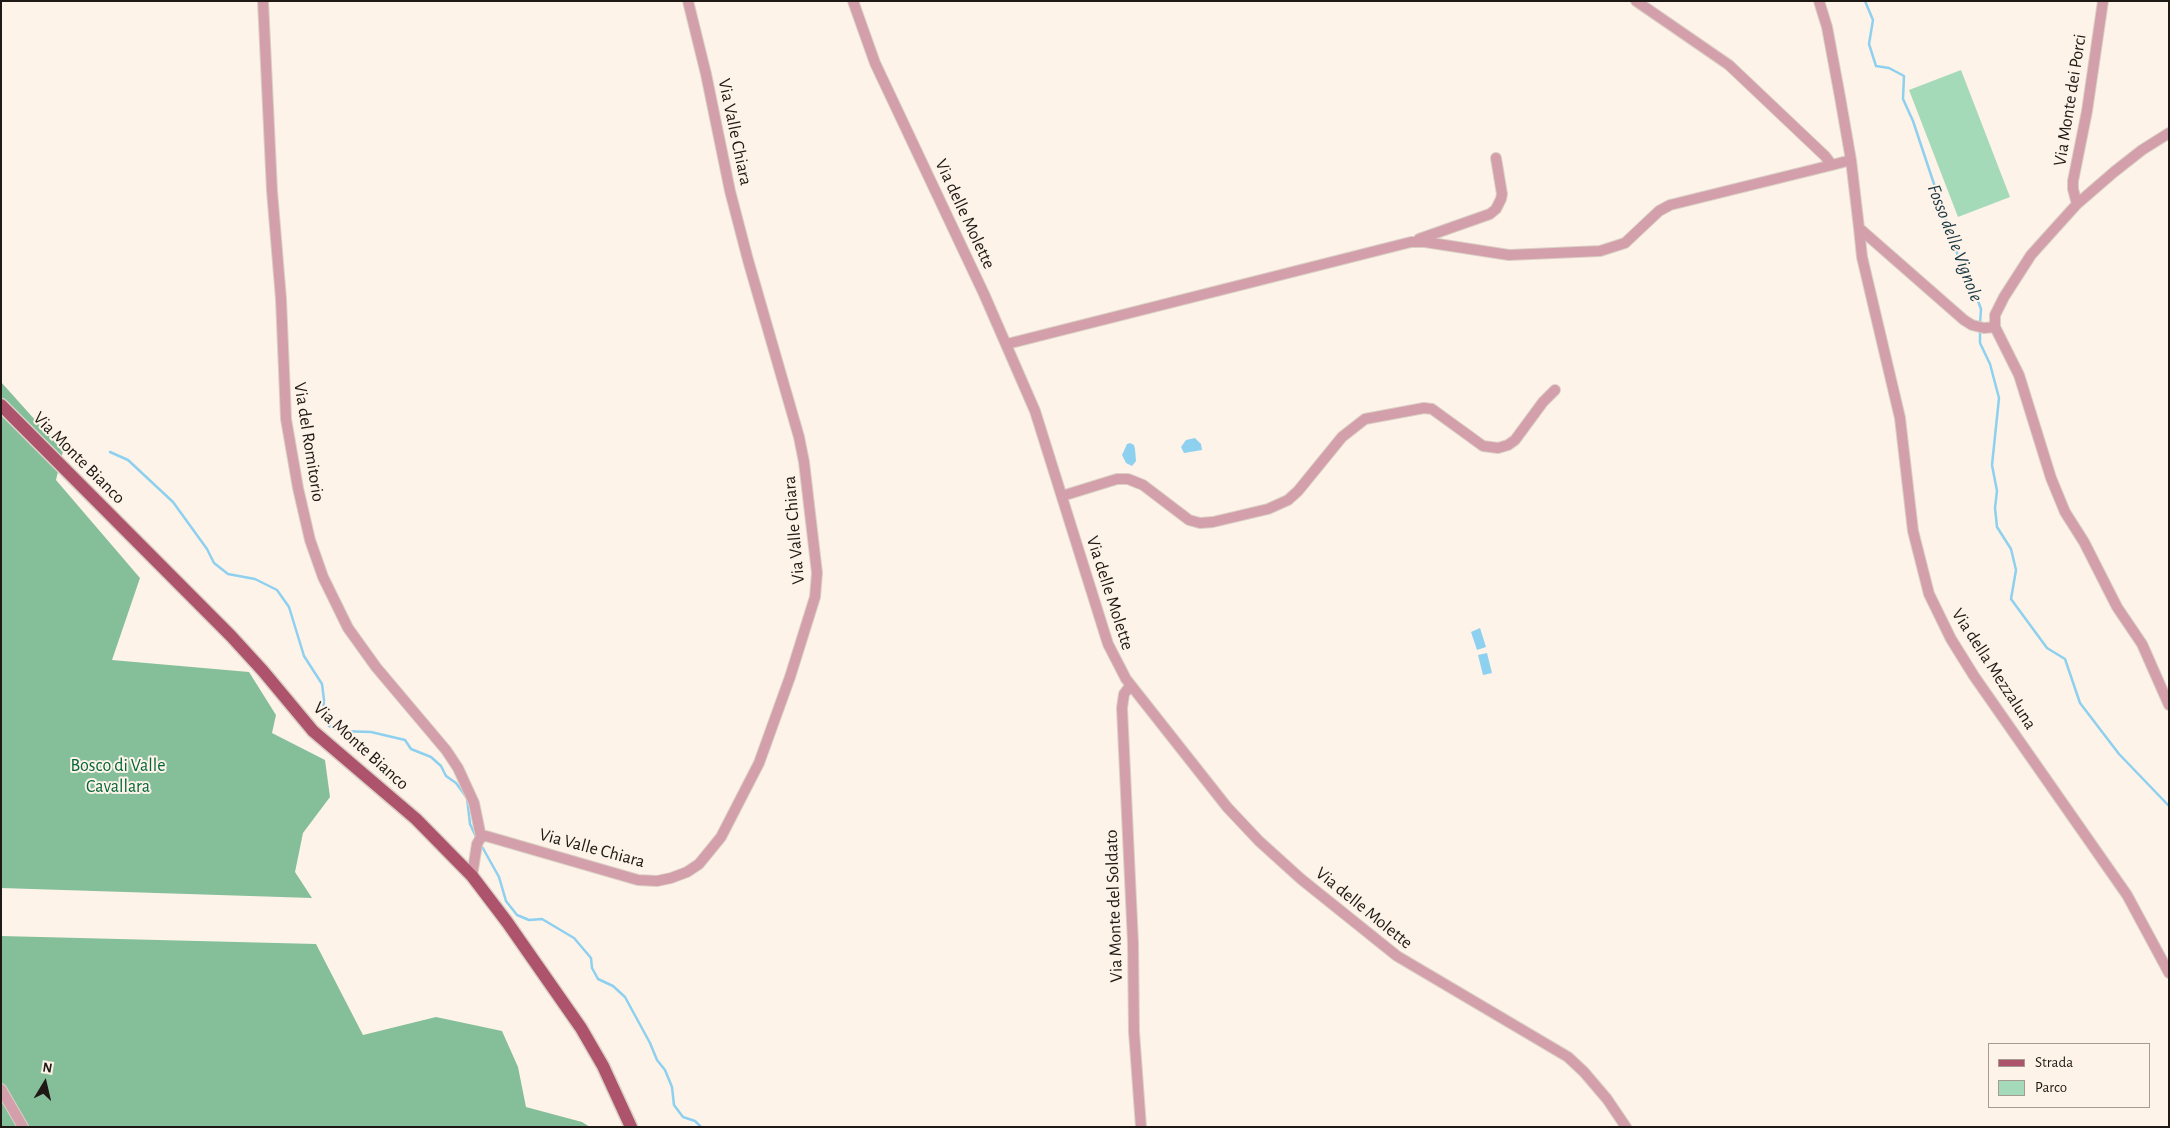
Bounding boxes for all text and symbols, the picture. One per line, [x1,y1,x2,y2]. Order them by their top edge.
street label: Via Monte dei Porci [2049,32,2091,168]
street label: Via Valle Chiara [713,77,757,187]
street label: Via delle Molette [930,156,1000,272]
water label: Fosso delle Vignole [1922,181,1988,305]
street label: Via del Romitorio [289,381,329,503]
street label: Via Monte Bianco [28,407,130,509]
street label: Via Valle Chiara [779,475,809,585]
street label: Via delle Molette [1081,533,1139,653]
street label: Via della Mezzaluna [1947,604,2041,734]
street label: Via Monte Bianco [309,697,413,795]
park label: Bosco di Valle Cavallara [70,755,166,798]
street label: Via Valle Chiara [537,824,647,872]
street label: Via Monte del Soldato [1101,829,1127,983]
street label: Via delle Molette [1311,862,1417,954]
legend [1988,1043,2150,1108]
text: Strada [2035,1055,2073,1070]
north arrow [20,1058,70,1108]
text: N [41,1061,53,1076]
text: Parco [2035,1080,2067,1095]

